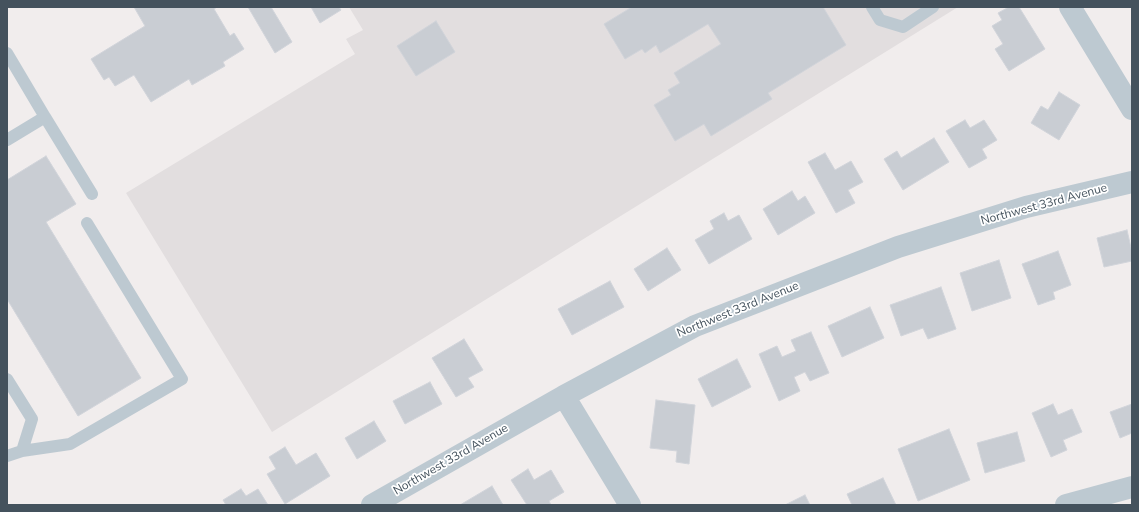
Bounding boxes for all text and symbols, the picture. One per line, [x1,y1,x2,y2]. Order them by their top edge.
street label: Northwest 33rd Avenue [979,181,1109,229]
street label: Northwest 33rd Avenue [675,279,801,341]
street label: Northwest 33rd Avenue [391,421,511,499]

